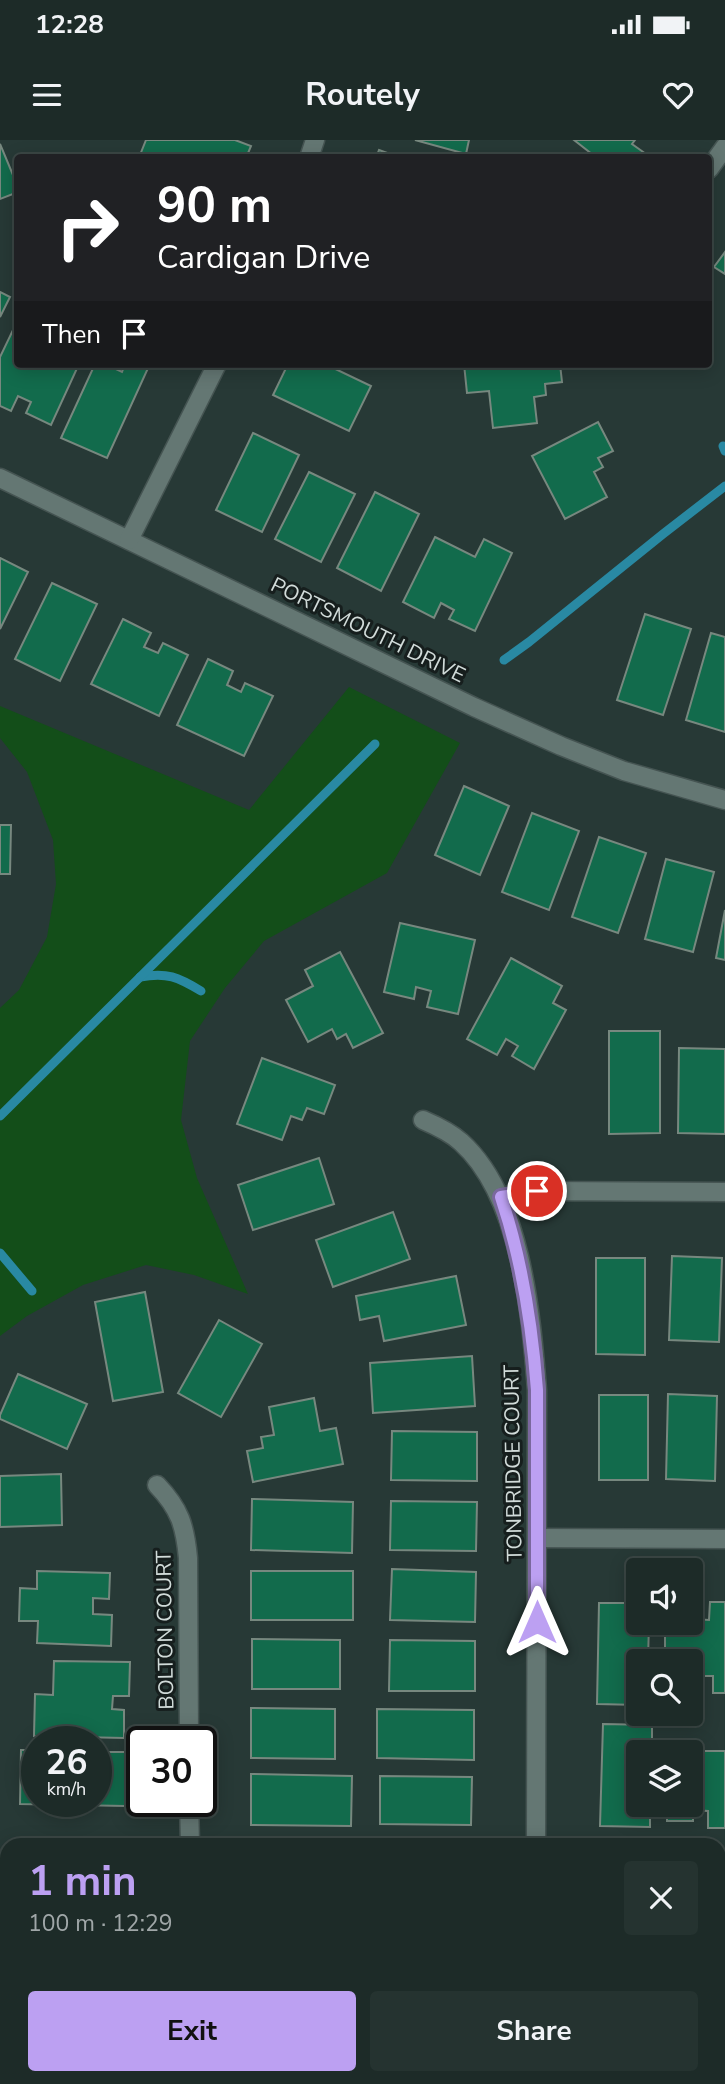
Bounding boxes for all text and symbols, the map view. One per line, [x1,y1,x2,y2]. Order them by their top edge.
text: 12:28 [35,7,104,42]
text: Routely [305,73,420,116]
icon: menu [28,76,66,114]
icon: heart [659,76,697,114]
text: 90 m [157,172,272,239]
icon: right [42,182,133,273]
text: Cardigan Drive [157,236,370,279]
icon: arrive [115,315,153,353]
text: Then [42,317,101,352]
street label: PORTSMOUTH DRIVE [266,571,470,689]
pin [507,1161,567,1221]
icon: arrive [518,1172,556,1210]
street label: TONBRIDGE COURT [497,1364,529,1562]
street label: BOLTON COURT [150,1550,180,1710]
map controls [626,1558,703,1817]
button: sound [626,1558,703,1635]
position arrow [500,1585,574,1659]
button: search [626,1649,703,1726]
speed limit sign: 30 [126,1726,217,1817]
text: 26 [45,1739,88,1786]
button: layers [626,1740,703,1817]
text: km/h [47,1777,86,1801]
text: 1 min [28,1853,137,1910]
button: close [624,1861,698,1935]
text: 100 m · 12:29 [28,1908,173,1939]
button: Exit [28,1991,356,2071]
button: Share [370,1991,698,2071]

